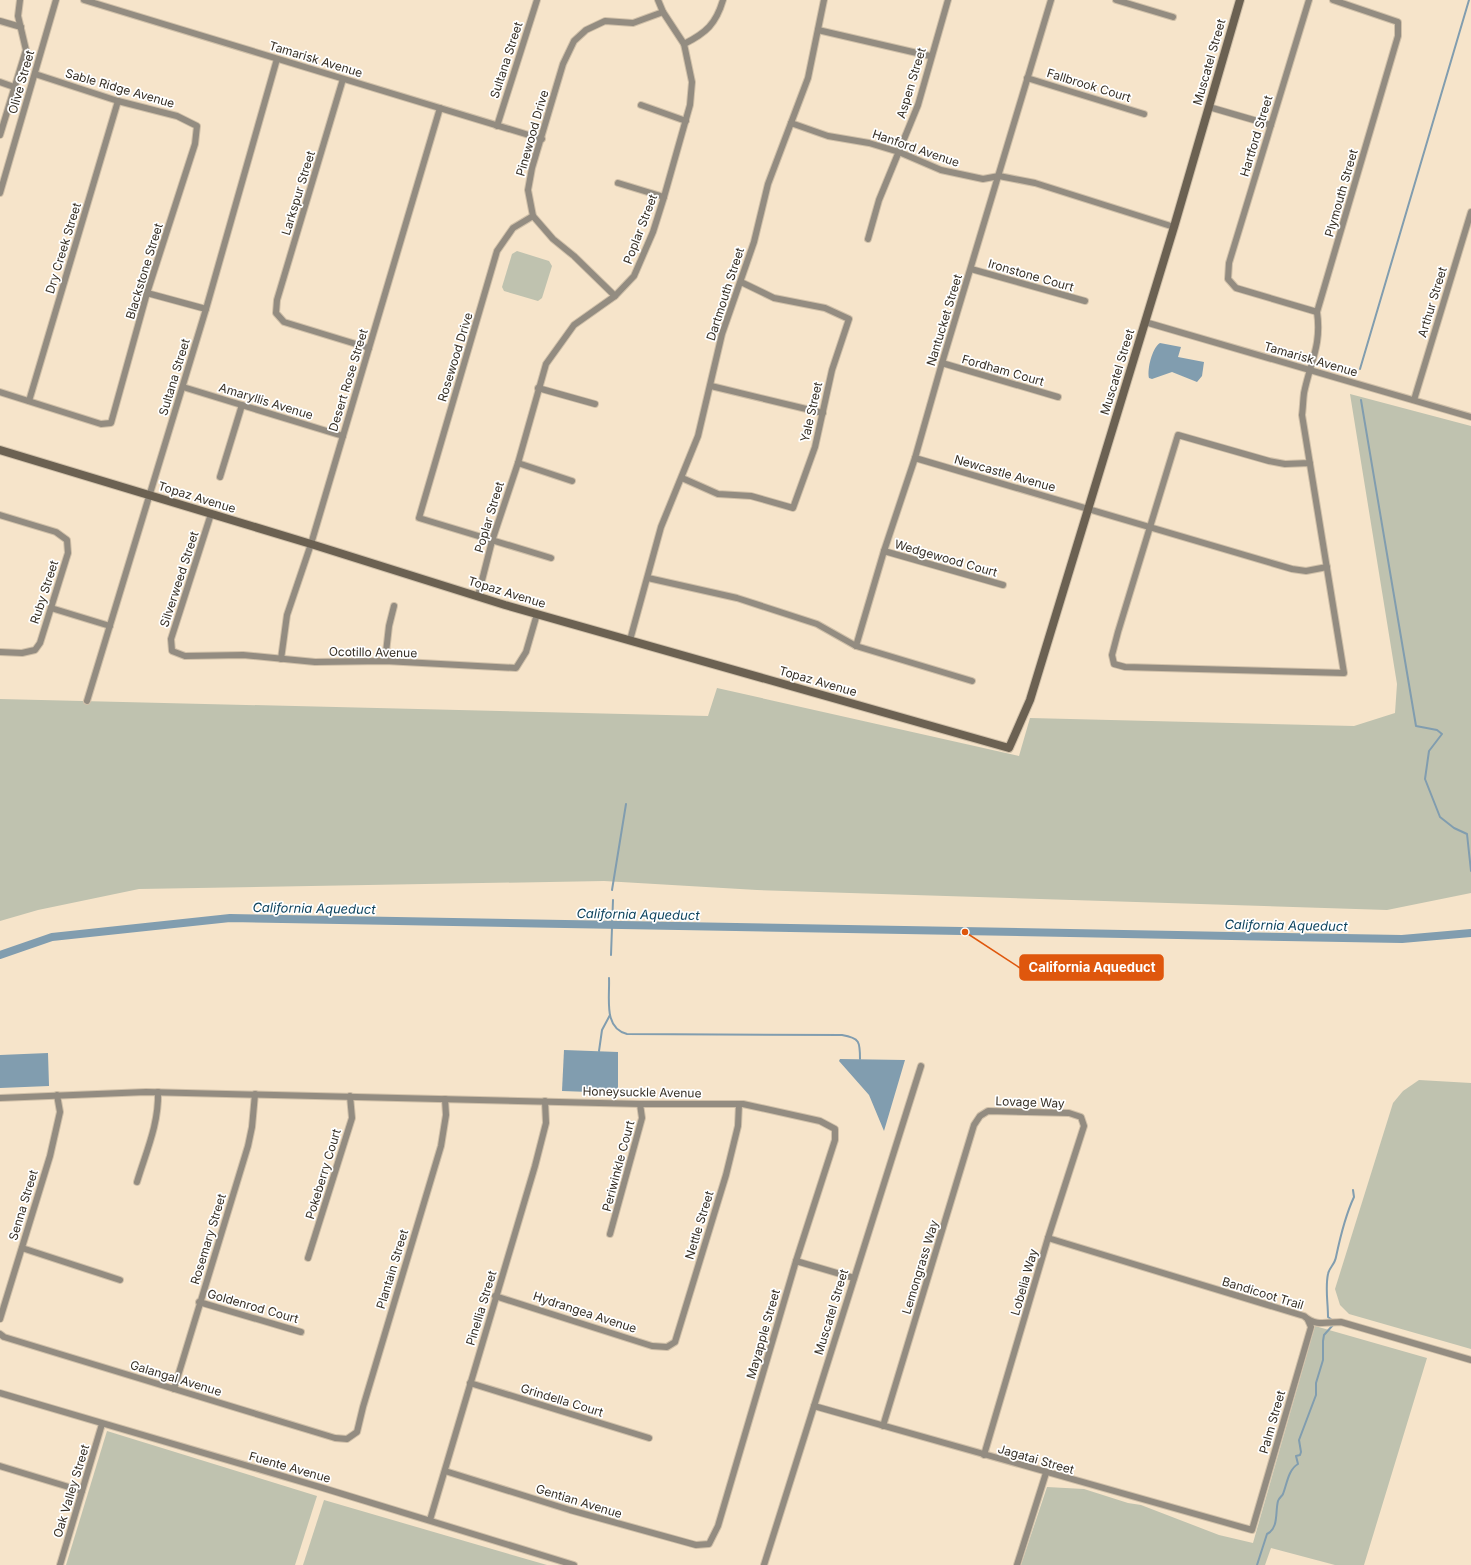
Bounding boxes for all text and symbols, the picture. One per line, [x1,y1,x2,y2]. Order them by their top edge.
street label: Muscatel Street [1190,17,1228,107]
street label: Sultana Street [487,20,525,100]
street label: Tamarisk Avenue [267,38,365,80]
street label: Aspen Street [893,46,929,120]
street label: Olive Street [5,48,37,116]
street label: Sable Ridge Avenue [64,65,176,111]
street label: Fallbrook Court [1045,65,1133,105]
street label: Pinewood Drive [513,88,551,178]
street label: Hartford Street [1237,93,1275,178]
street label: Hanford Avenue [870,126,962,170]
street label: Plymouth Street [1321,147,1361,239]
street label: Larkspur Street [278,149,318,237]
street label: Poplar Street [620,192,660,266]
street label: Dry Creek Street [42,201,84,295]
street label: Blackstone Street [122,221,166,321]
street label: Dartmouth Street [703,245,747,342]
street label: Ironstone Court [986,256,1076,294]
street label: Arthur Street [1414,265,1450,339]
street label: Nantucket Street [923,272,965,368]
street label: Rosewood Drive [434,311,476,403]
street label: Desert Rose Street [325,327,371,433]
street label: Muscatel Street [1097,327,1137,417]
street label: Sultana Street [155,337,193,417]
street label: Tamarisk Avenue [1262,338,1360,380]
street label: Fordham Court [960,351,1046,389]
street label: Amaryllis Avenue [217,380,315,422]
street label: Yale Street [797,380,825,443]
street label: Newcastle Avenue [953,451,1057,495]
street label: Topaz Avenue [156,478,238,516]
street label: Poplar Street [471,480,507,554]
street label: Silverweed Street [156,529,202,629]
street label: Wedgewood Court [893,536,999,580]
street label: Ruby Street [27,558,61,626]
street label: Topaz Avenue [466,573,548,611]
street label: Ocotillo Avenue [329,644,417,660]
street label: Topaz Avenue [777,663,859,699]
water label: California Aqueduct [252,899,376,917]
water label: California Aqueduct [576,905,700,923]
water label: California Aqueduct [1224,916,1348,934]
callout: California Aqueduct [1020,955,1163,980]
text: California Aqueduct [1029,959,1156,975]
street label: Honeysuckle Avenue [582,1083,702,1101]
street label: Lovage Way [995,1093,1065,1111]
street label: Periwinkle Court [599,1119,637,1213]
street label: Pokeberry Court [302,1127,344,1221]
street label: Senna Street [5,1168,41,1242]
street label: Nettle Street [681,1189,717,1261]
street label: Rosemary Street [187,1192,229,1286]
street label: Lemongrass Way [899,1218,942,1316]
street label: Plantain Street [373,1227,411,1311]
street label: Lobelia Way [1007,1247,1041,1317]
street label: Muscatel Street [811,1267,851,1357]
street label: Pinellia Street [463,1269,499,1347]
street label: Bandicoot Trail [1220,1273,1306,1313]
street label: Goldenrod Court [206,1286,301,1326]
street label: Mayapple Street [743,1287,783,1381]
street label: Hydrangea Avenue [531,1288,639,1336]
street label: Galangal Avenue [128,1357,224,1399]
street label: Grindella Court [519,1380,605,1420]
street label: Palm Street [1256,1389,1288,1455]
street label: Jagatai Street [996,1441,1076,1477]
street label: Oak Valley Street [50,1442,92,1539]
street label: Fuente Avenue [247,1448,333,1486]
street label: Gentian Avenue [534,1481,624,1521]

